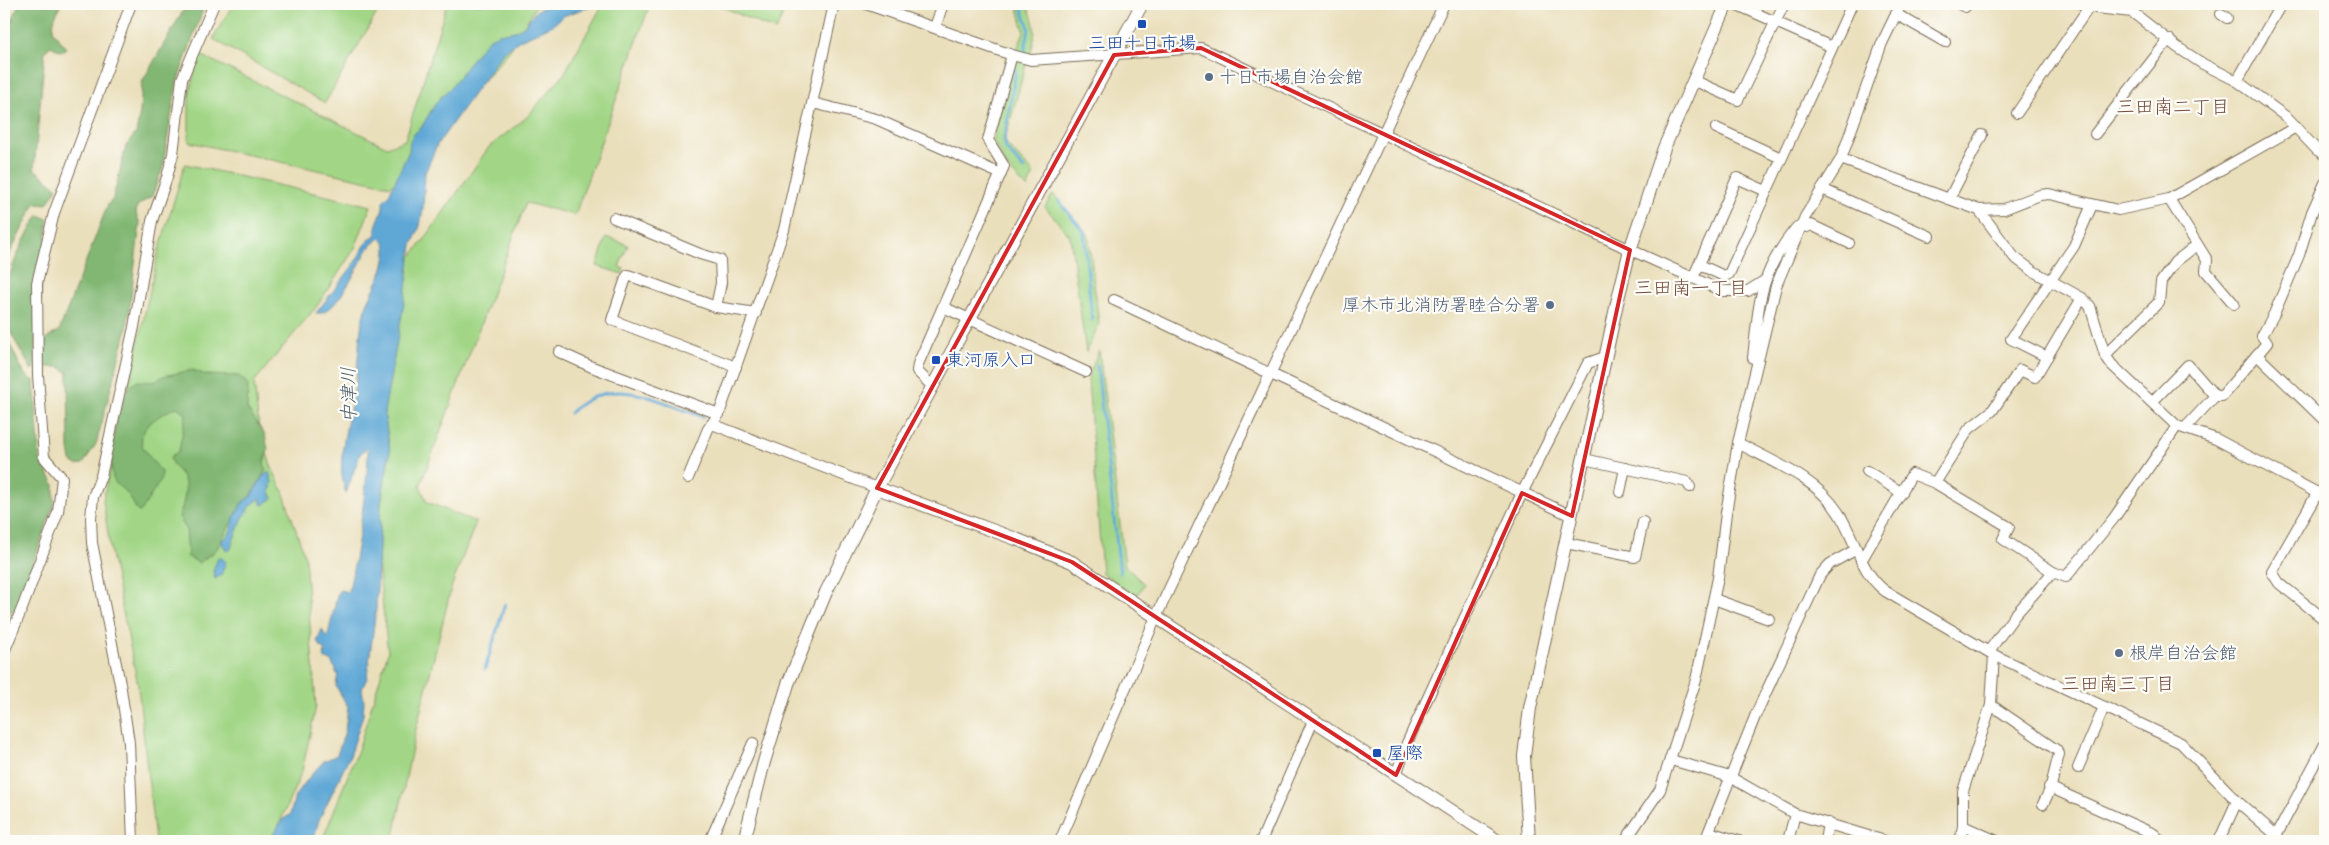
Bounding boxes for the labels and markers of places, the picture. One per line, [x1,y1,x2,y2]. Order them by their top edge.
marker: 三田十日市場 [1136,18,1148,30]
place label: 三田十日市場 [1088,31,1196,55]
place label: 十日市場自治会館 [1219,65,1363,89]
marker: 十日市場自治会館 [1203,71,1215,83]
place label: 厚木市北消防署睦合分署 [1342,293,1540,317]
marker: 厚木市北消防署睦合分署 [1544,299,1556,311]
place label: 東河原入口 [946,348,1036,372]
marker: 東河原入口 [930,354,942,366]
place label: 根岸自治会館 [2129,641,2237,665]
marker: 根岸自治会館 [2113,647,2125,659]
place label: 屋際 [1387,741,1423,765]
marker: 屋際 [1371,747,1383,759]

